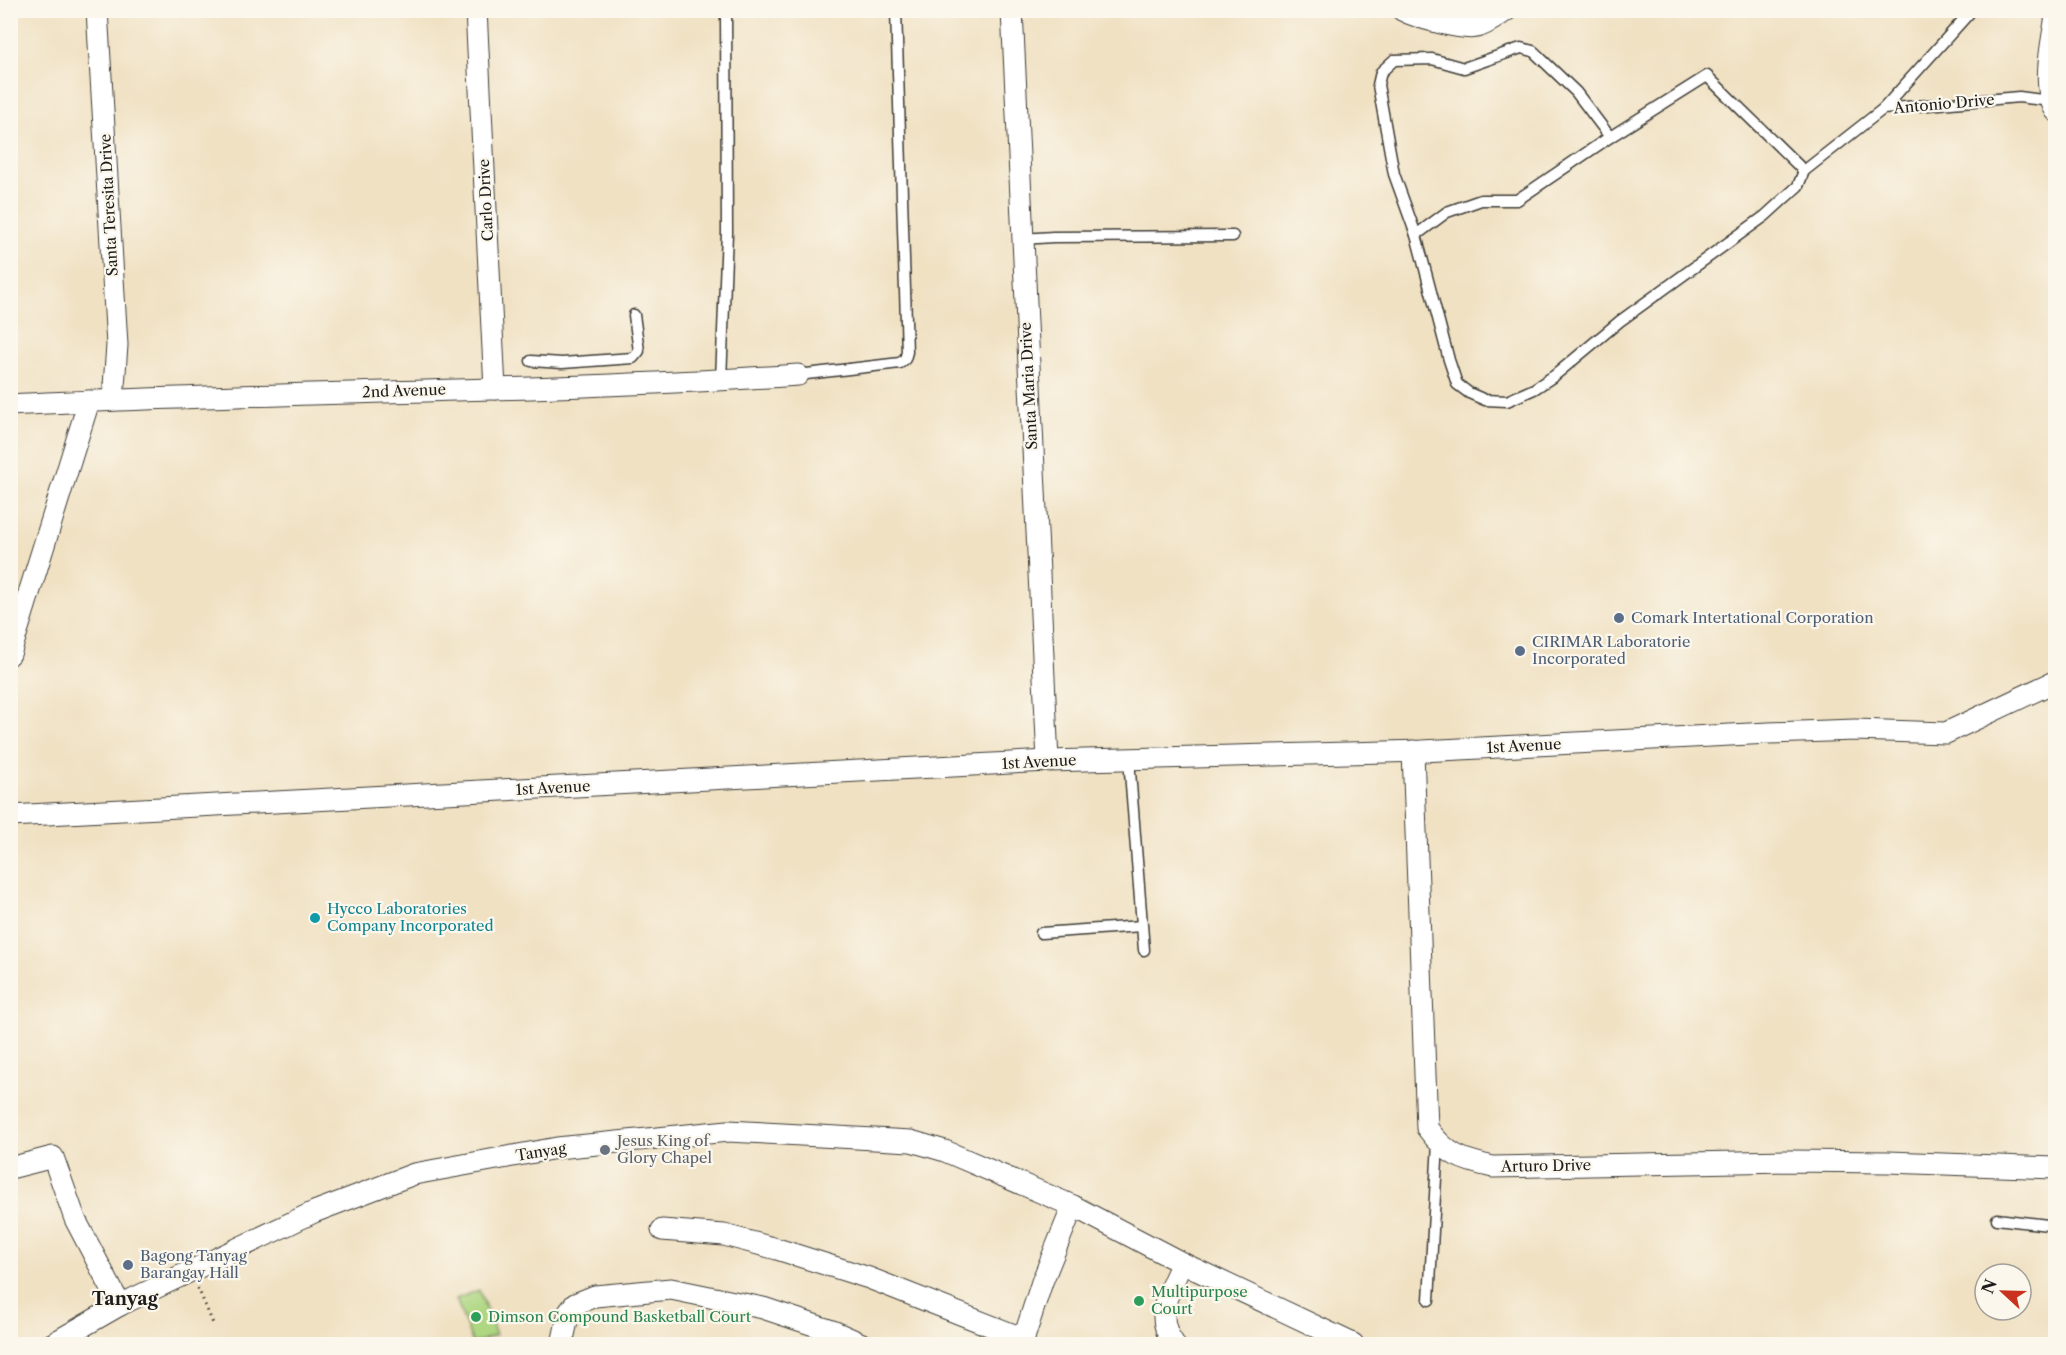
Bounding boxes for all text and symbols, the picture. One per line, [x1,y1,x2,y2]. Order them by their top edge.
street label: Antonio Drive [1892,90,1995,117]
street label: Santa Teresita Drive [95,133,122,277]
street label: Carlo Drive [474,158,497,242]
street label: Santa Maria Drive [1016,322,1041,450]
street label: 2nd Avenue [362,380,446,401]
place label: Comark Intertational Corporation [1631,608,1874,627]
marker: Comark Intertational Corporation [1612,611,1626,625]
place label: CIRIMAR Laboratorie Incorporated [1532,632,1690,668]
marker: CIRIMAR Laboratorie Incorporated [1513,644,1527,658]
street label: 1st Avenue [1486,734,1562,757]
street label: 1st Avenue [1001,750,1077,773]
street label: 1st Avenue [515,776,591,799]
place label: Hycco Laboratories Company Incorporated [327,899,494,935]
marker: Hycco Laboratories Company Incorporated [308,911,322,925]
place label: Jesus King of Glory Chapel [615,1131,712,1167]
street label: Tanyag [514,1138,567,1165]
marker: Jesus King of Glory Chapel [598,1143,612,1157]
street label: Arturo Drive [1500,1155,1591,1176]
place label: Bagong Tanyag Barangay Hall [140,1246,247,1282]
marker: Bagong Tanyag Barangay Hall [121,1258,135,1272]
north arrow [1973,1262,2033,1322]
text: N [1977,1276,2001,1297]
place label: Multipurpose Court [1151,1282,1248,1318]
district label: Tanyag [92,1288,159,1310]
marker: Multipurpose Court [1132,1294,1146,1308]
place label: Dimson Compound Basketball Court [488,1307,752,1326]
marker: Dimson Compound Basketball Court [469,1310,483,1324]

